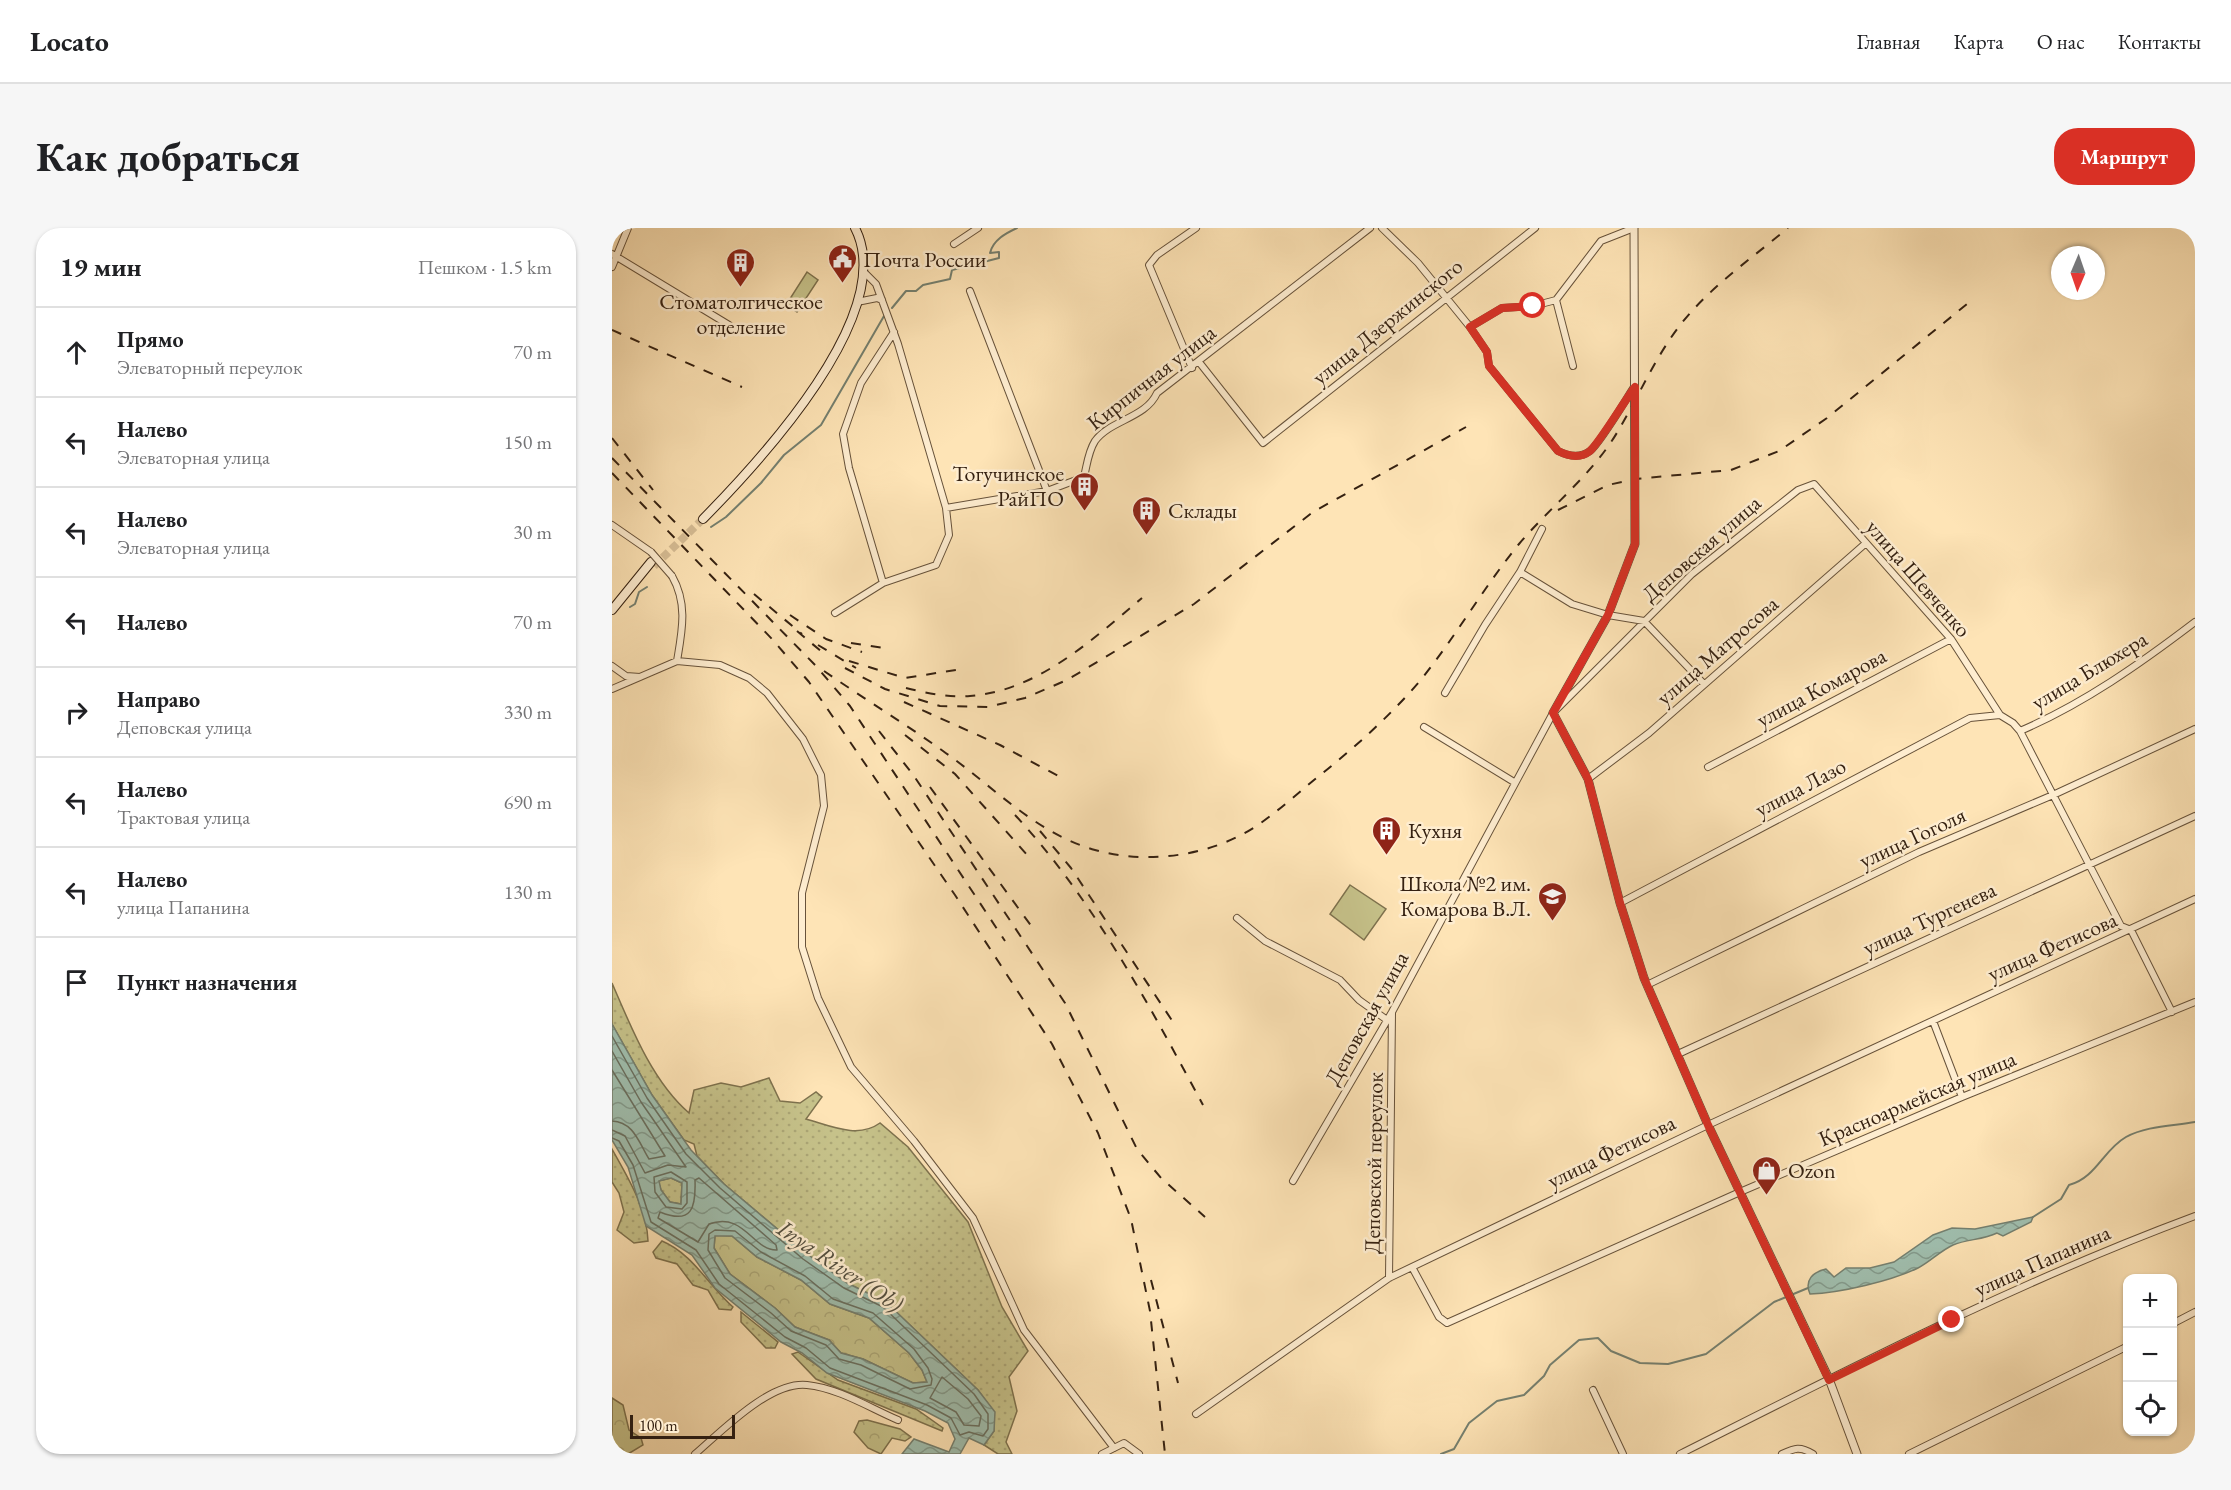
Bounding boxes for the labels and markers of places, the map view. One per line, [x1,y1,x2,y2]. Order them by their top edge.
public building icon: Почта России [826,243,858,285]
place label: Почта России [863,245,987,274]
building icon: Стоматолгическое отделение [725,246,757,288]
place label: Стоматолгическое отделение [659,287,823,341]
place label: Тогучинское РайПО [952,459,1064,513]
building icon: Тогучинское РайПО [1069,470,1101,512]
building icon: Склады [1131,494,1163,536]
place label: Склады [1168,496,1237,525]
building icon: Кухня [1371,814,1403,856]
place label: Кухня [1408,816,1462,845]
place label: Школа №2 им. Комарова В.Л. [1400,869,1531,923]
school or university icon: Школа №2 им. Комарова В.Л. [1536,880,1568,922]
shop icon: Ozon [1751,1154,1783,1196]
place label: Ozon [1788,1156,1836,1185]

